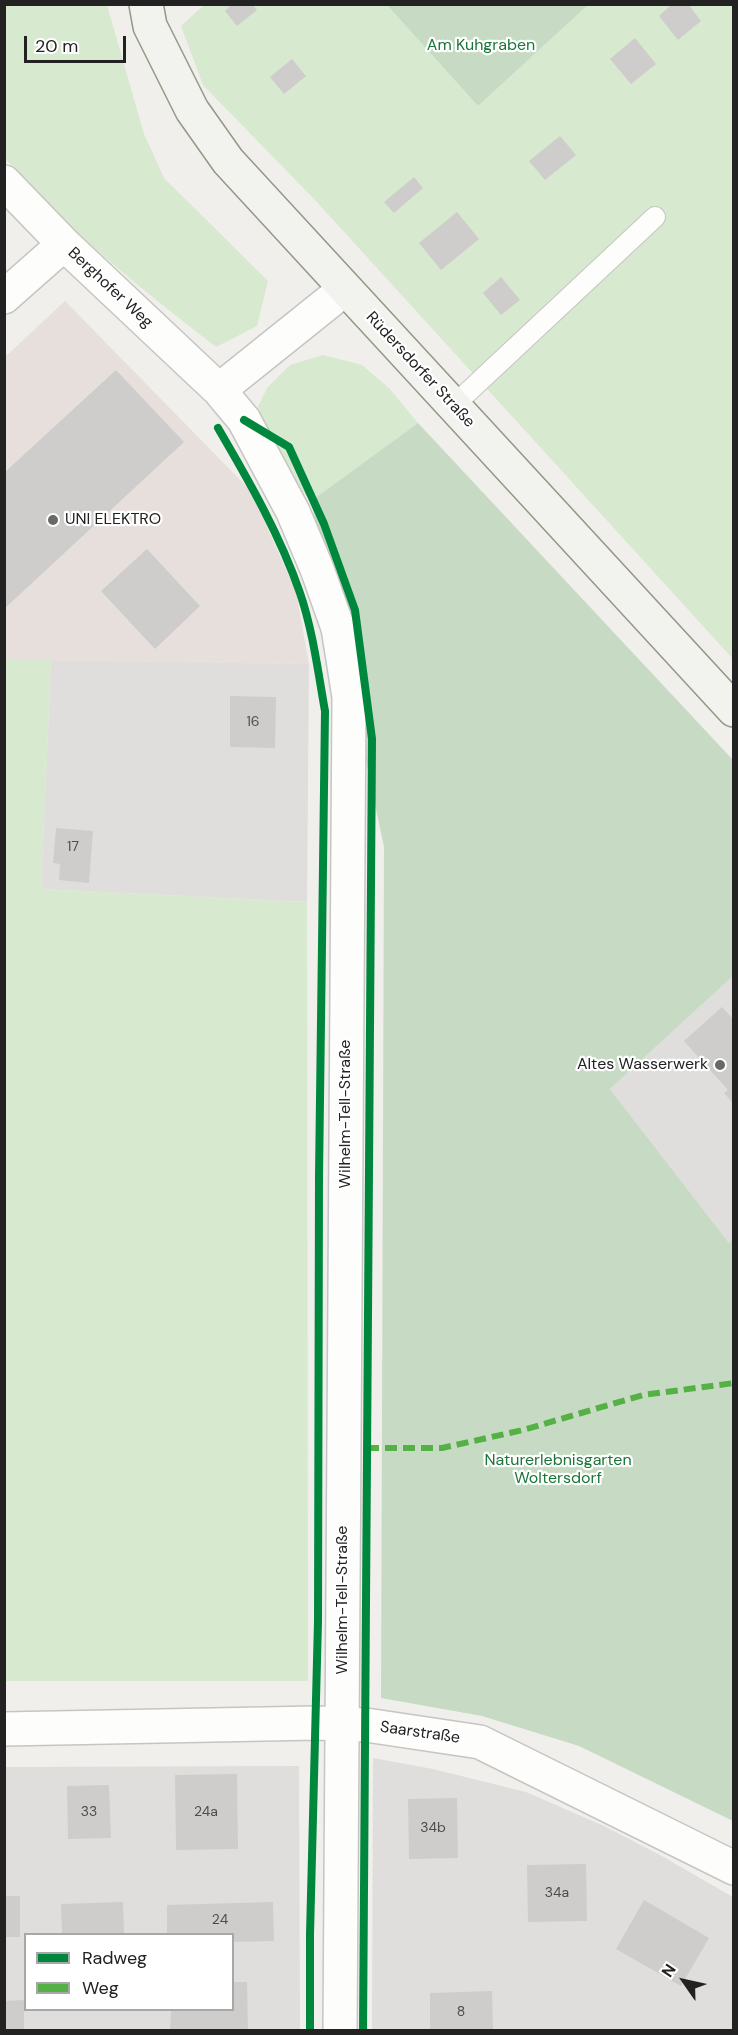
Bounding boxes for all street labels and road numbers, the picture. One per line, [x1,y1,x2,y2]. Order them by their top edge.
street label: Berghofer Weg [64,244,156,332]
street label: Rüdersdorfer Straße [361,308,479,432]
street label: Wilhelm-Tell-Straße [336,1040,356,1188]
street label: Wilhelm-Tell-Straße [333,1526,353,1674]
street label: Saarstraße [379,1718,461,1748]

